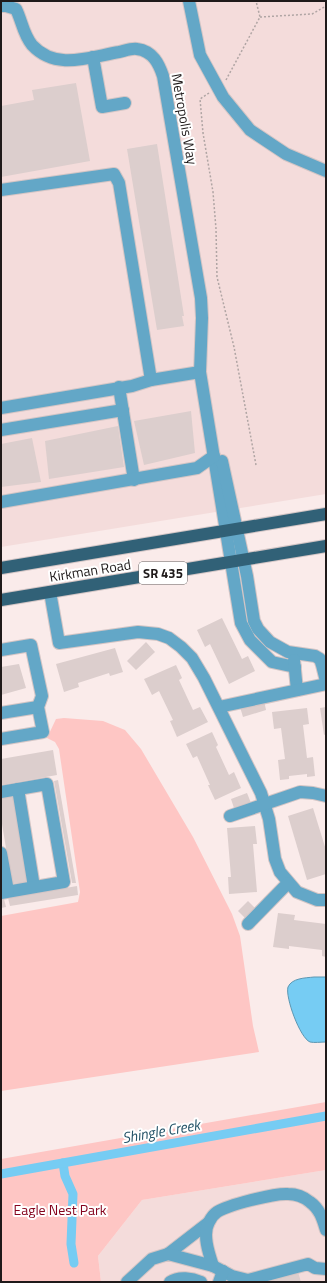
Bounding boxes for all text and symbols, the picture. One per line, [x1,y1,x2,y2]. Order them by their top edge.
street label: Metropolis Way [167,72,203,166]
street label: Kirkman Road [48,553,132,587]
road number: SR 435 [139,562,187,584]
water label: Shingle Creek [120,1112,204,1149]
park label: Eagle Nest Park [13,1199,107,1220]

